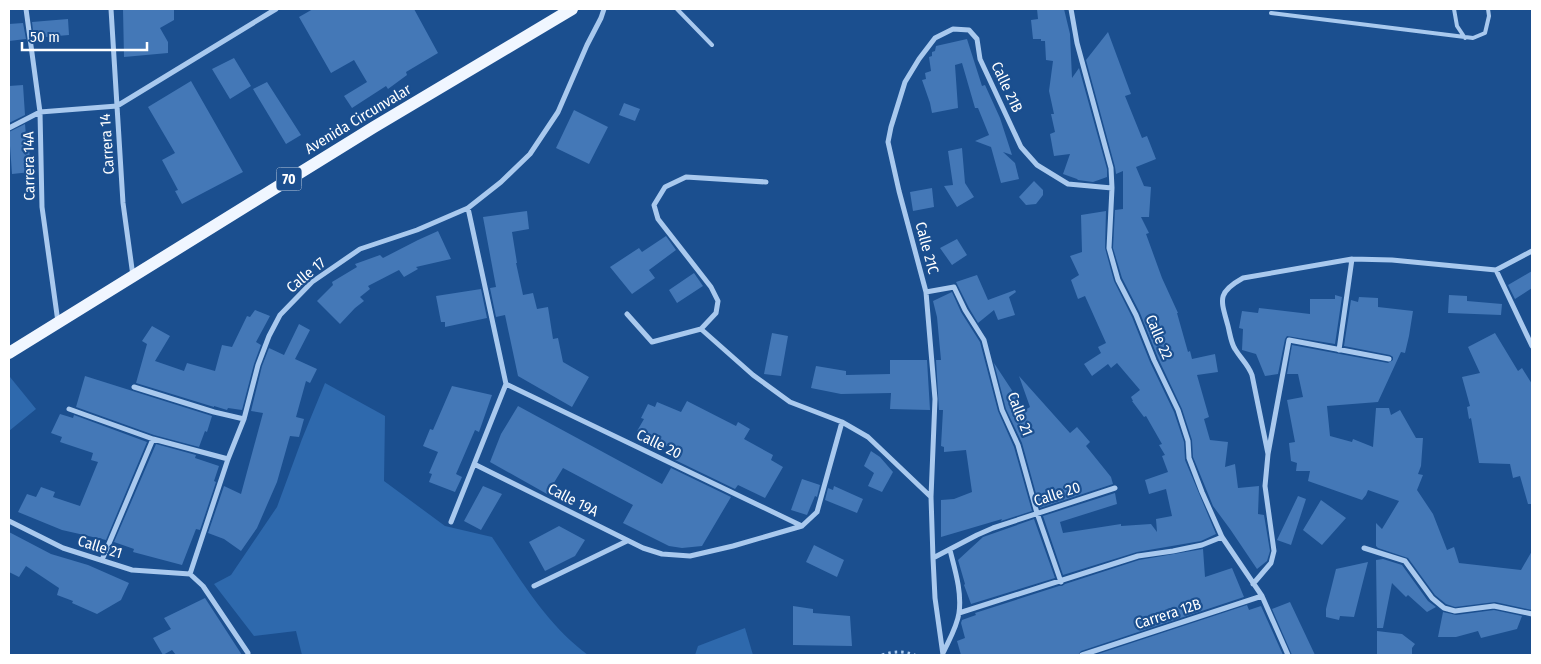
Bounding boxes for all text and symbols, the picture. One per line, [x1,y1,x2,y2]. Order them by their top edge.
scale bar [22,20,148,52]
text: 50 m [30,28,60,46]
street label: Calle 21B [987,59,1027,115]
street label: Avenida Circunvalar [302,80,415,158]
street label: Carrera 14 [96,113,118,175]
street label: Carrera 14A [19,131,39,201]
road number: 70 [276,168,302,190]
street label: Calle 21C [911,220,943,276]
street label: Calle 17 [283,254,329,296]
street label: Calle 22 [1142,312,1177,362]
street label: Calle 21 [1003,389,1037,439]
street label: Calle 20 [634,425,684,463]
street label: Calle 20 [1031,478,1083,510]
street label: Calle 19A [545,480,601,520]
street label: Calle 21 [76,532,124,562]
street label: Carrera 12B [1133,595,1203,633]

